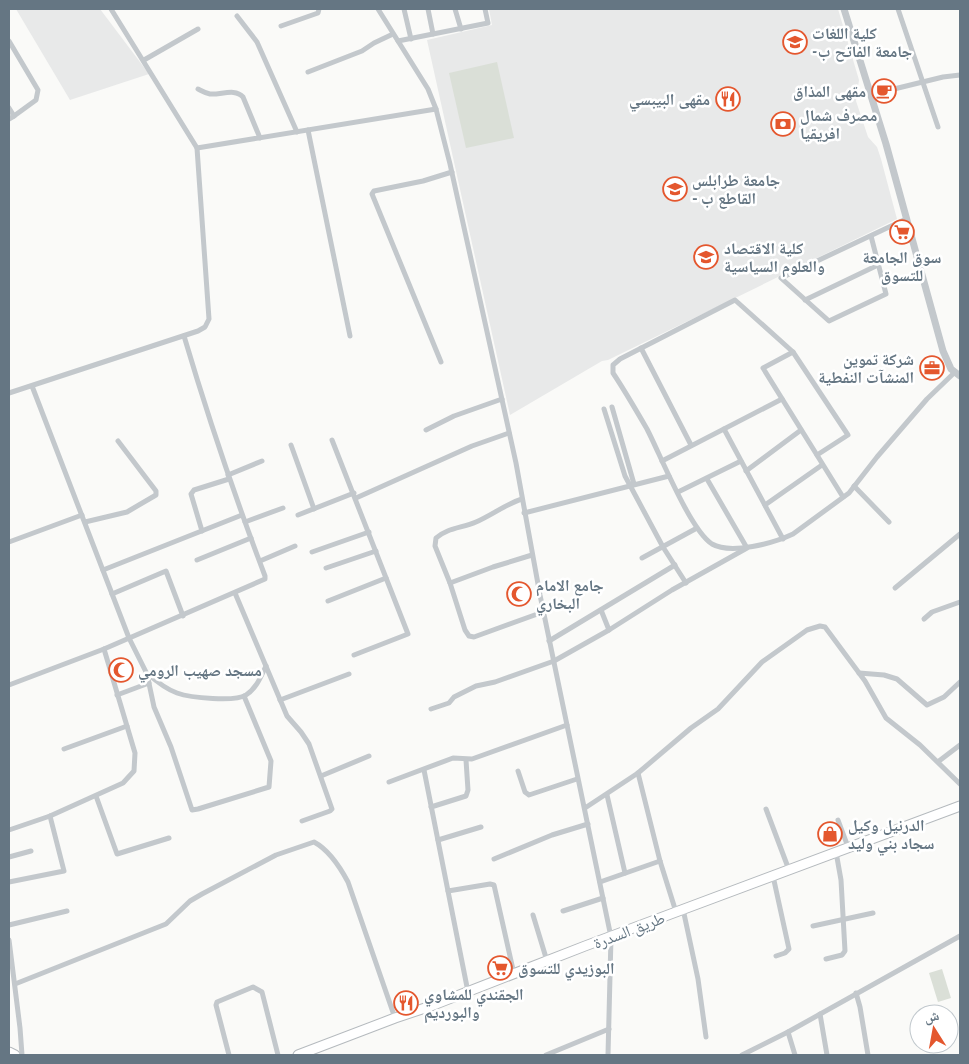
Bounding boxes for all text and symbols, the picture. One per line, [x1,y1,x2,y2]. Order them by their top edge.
place label: كلية اللغات -جامعة الفاتح ب [812,23,912,62]
school or university icon: كلية اللغات -جامعة الفاتح ب [782,29,808,55]
cafe icon: مقهى المذاق [871,78,897,104]
place label: مقهى المذاق [793,81,866,101]
restaurant icon: مقهى البيبسي [715,86,741,112]
place label: مقهى البيبسي [629,89,710,112]
place label: مصرف شمال افريقيا [800,105,877,143]
bank icon: مصرف شمال افريقيا [770,111,796,137]
place label: جامعة طرابلس - القاطع ب [692,170,780,209]
school or university icon: جامعة طرابلس - القاطع ب [662,176,688,202]
supermarket icon: سوق الجامعة للتسوق [889,219,915,245]
place label: كلية الاقتصاد والعلوم السياسية [724,238,825,278]
school or university icon: كلية الاقتصاد والعلوم السياسية [693,244,719,270]
place label: سوق الجامعة للتسوق [863,247,941,285]
place label: شركة تموين المنشآت النفطية [818,349,914,387]
office icon: شركة تموين المنشآت النفطية [919,355,945,381]
place label: جامع الامام البخاري [536,575,604,616]
mosque icon: جامع الامام البخاري [506,581,532,607]
mosque icon: مسجد صهيب الرومي [108,657,134,683]
place label: مسجد صهيب الرومي [138,660,262,683]
place label: الدرنيل وكيل سجاد بني وليد [848,815,934,856]
shop icon: الدرنيل وكيل سجاد بني وليد [817,821,843,847]
street label: طريق السدرة [590,907,668,954]
supermarket icon: البوزيدي للتسوق [487,955,513,981]
place label: البوزيدي للتسوق [518,958,615,981]
place label: الجقندي للمشاوي والبورديم [424,984,524,1024]
restaurant icon: الجقندي للمشاوي والبورديم [393,990,419,1016]
north arrow [909,1004,959,1054]
text: ش [923,1006,941,1026]

